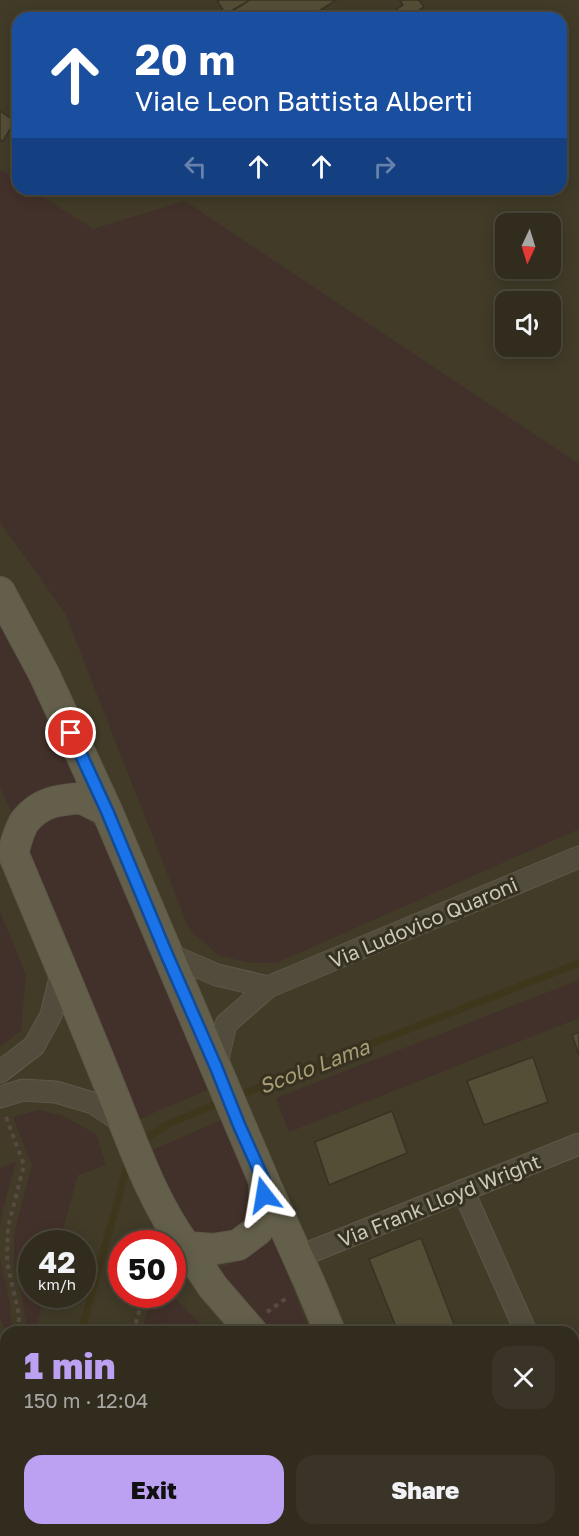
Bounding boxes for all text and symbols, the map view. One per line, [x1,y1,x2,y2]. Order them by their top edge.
text: 20 m [135,34,235,84]
icon: ahead [36,36,114,114]
text: Viale Leon Battista Alberti [135,85,473,117]
icon: left [179,150,212,183]
icon: ahead [242,150,275,183]
icon: ahead [305,150,338,183]
icon: right [368,150,401,183]
north arrow [495,213,561,279]
map controls [495,213,561,357]
button: sound [495,291,561,357]
pin [45,707,96,758]
icon: arrive [54,716,87,749]
street label: Via Ludovico Quaroni [325,871,521,973]
water label: Scolo Lama [255,1033,374,1099]
street label: Via Frank Lloyd Wright [334,1148,544,1252]
position arrow [232,1163,296,1227]
speed limit sign: 50 [108,1230,186,1308]
text: 42 [38,1244,76,1280]
text: km/h [38,1275,76,1293]
text: 1 min [24,1344,115,1387]
button: close [492,1346,555,1409]
text: 150 m · 12:04 [24,1388,148,1412]
button: Exit [24,1455,284,1524]
button: Share [296,1455,555,1524]

